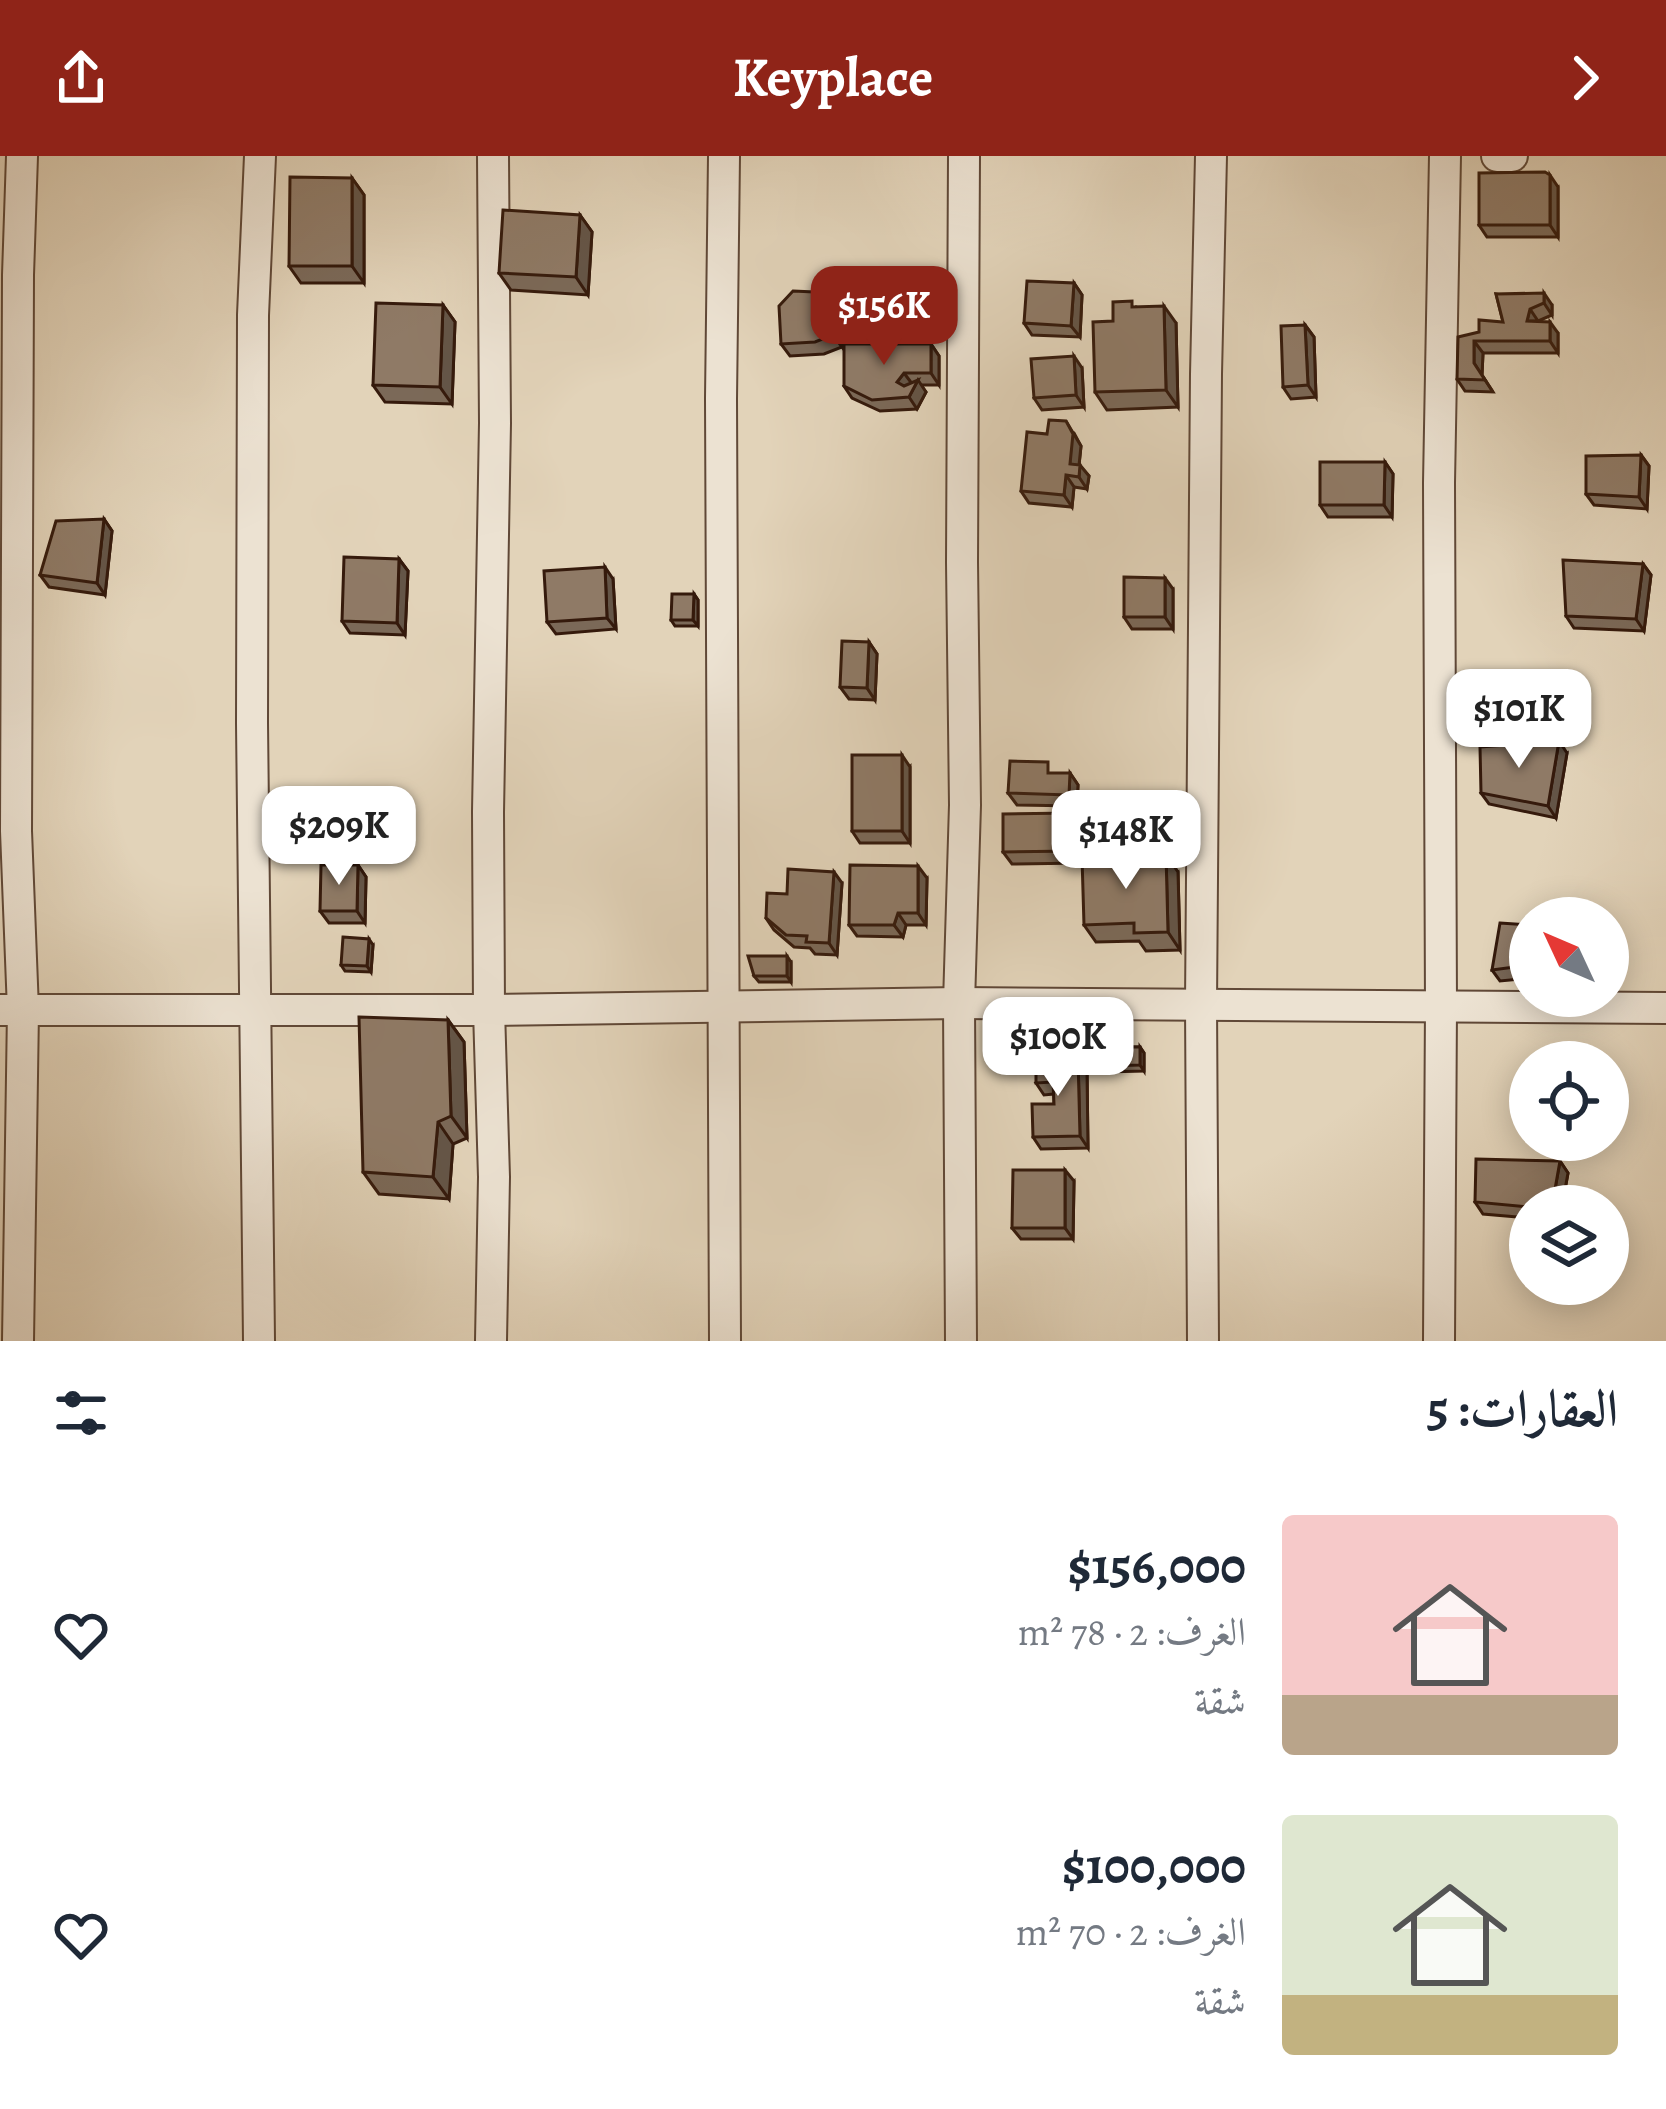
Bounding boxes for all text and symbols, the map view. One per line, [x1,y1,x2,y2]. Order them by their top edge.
text: Keyplace [733,41,933,115]
icon: share [48,45,114,111]
icon: forward [1552,45,1618,111]
pin: $156K [800,266,968,368]
text: $156K [838,278,930,331]
pin: $101K [1435,669,1603,771]
text: $101K [1473,681,1565,734]
pin: $209K [255,786,423,888]
pin: $148K [1042,790,1210,892]
text: $209K [289,798,389,851]
text: $148K [1079,802,1173,855]
north arrow [1509,897,1629,1017]
map controls [1509,897,1629,1305]
pin: $100K [974,997,1142,1099]
text: $100K [1010,1009,1107,1062]
button: locate [1509,1041,1629,1161]
button: layers [1509,1185,1629,1305]
text: العقارات: 5 [1427,1374,1618,1444]
icon: filters [48,1380,114,1446]
text: $156,000 [1068,1531,1246,1601]
icon: home [1378,1563,1522,1707]
icon: heart [48,1602,114,1668]
text: الغرف: 2 · 78 m² [1018,1605,1246,1658]
text: شقة [1194,1674,1246,1727]
text: $100,000 [1062,1831,1246,1901]
icon: home [1378,1863,1522,2007]
icon: heart [48,1902,114,1968]
text: الغرف: 2 · 70 m² [1016,1905,1246,1958]
text: شقة [1194,1974,1246,2027]

